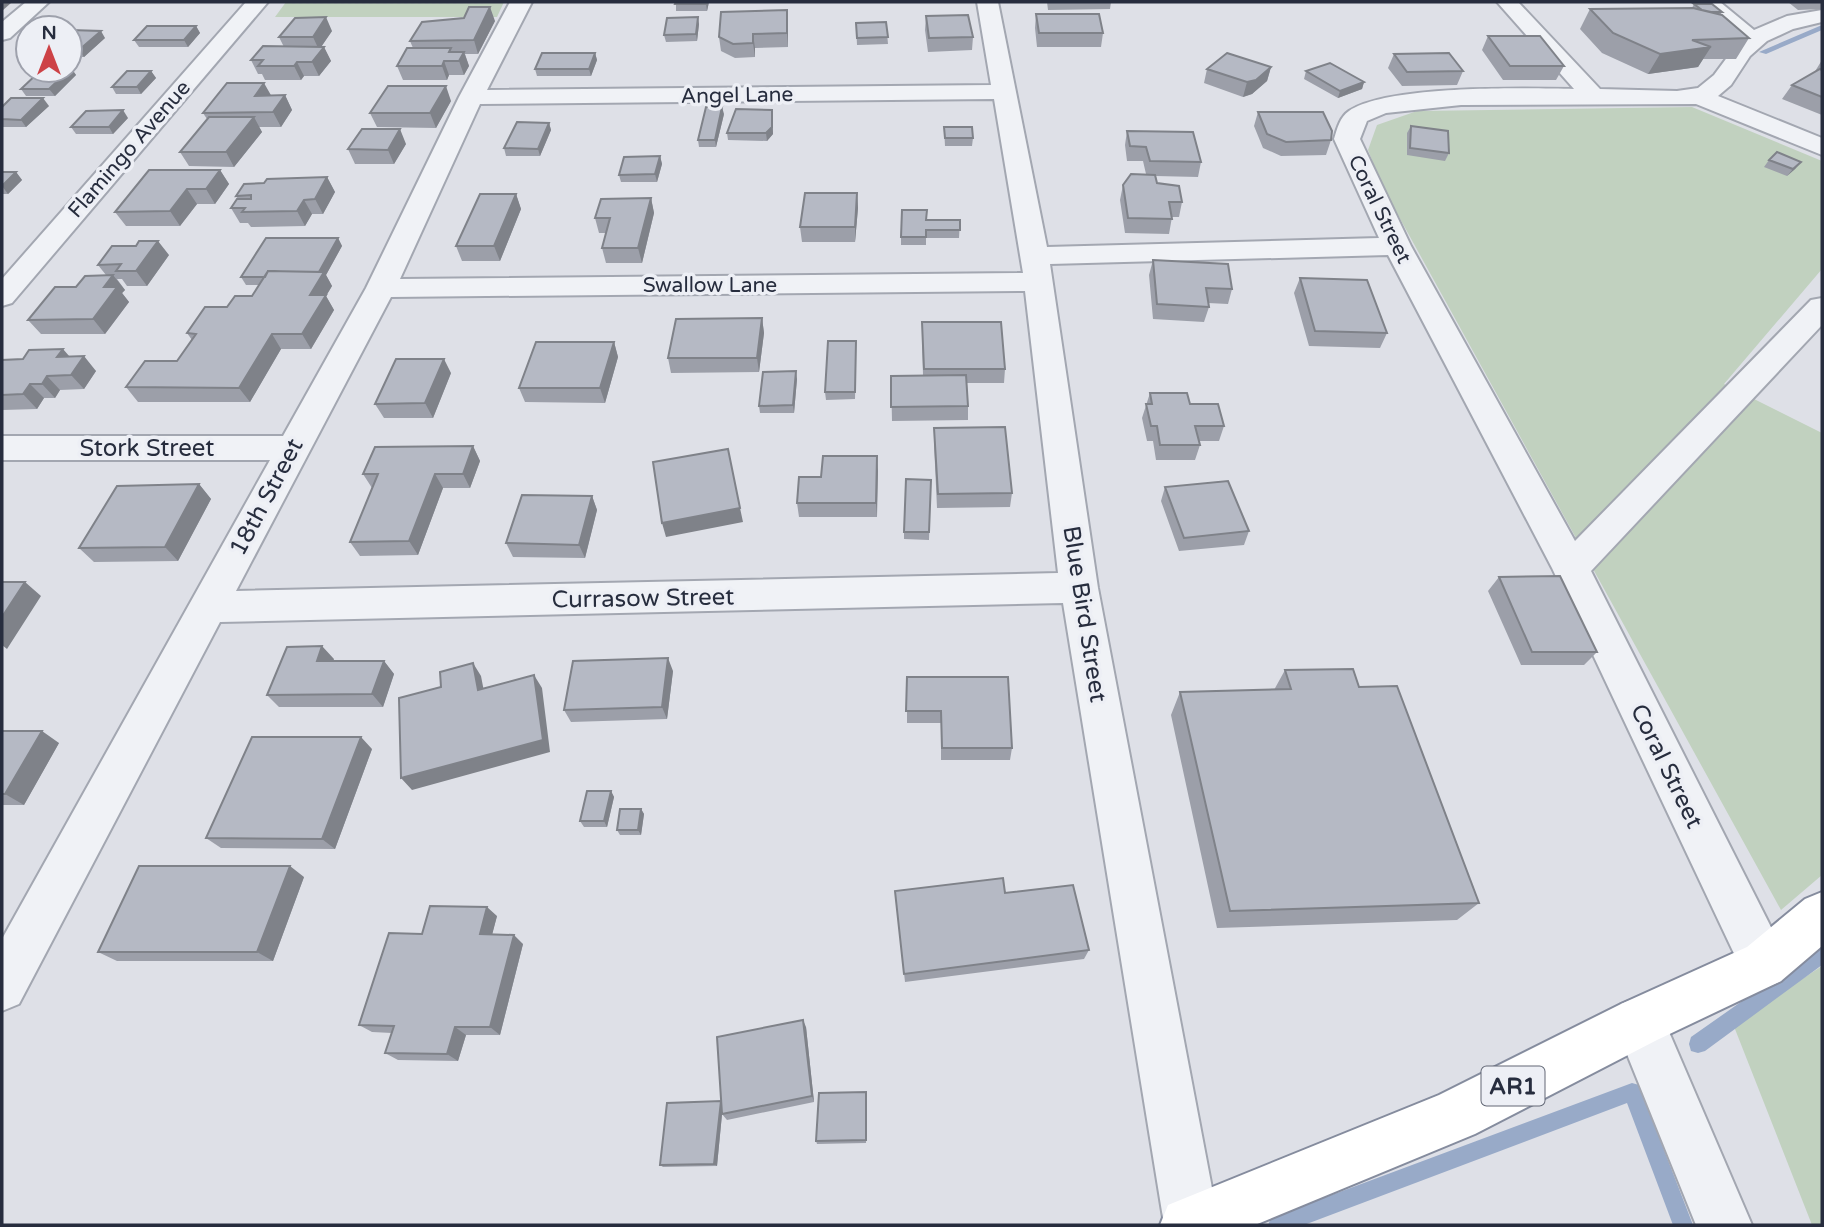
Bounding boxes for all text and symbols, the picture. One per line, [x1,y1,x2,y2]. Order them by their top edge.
north arrow [14,14,84,84]
text: N [41,22,57,44]
street label: Flamingo Avenue [63,76,196,223]
street label: Angel Lane [680,82,794,109]
street label: Coral Street [1343,151,1417,268]
street label: Swallow Lane [643,273,777,298]
street label: Stork Street [80,434,214,463]
street label: 18th Street [223,434,309,561]
street label: Blue Bird Street [1056,524,1113,704]
street label: Currasow Street [551,582,735,615]
street label: Coral Street [1624,699,1709,833]
road number: AR1 [1482,1066,1544,1106]

